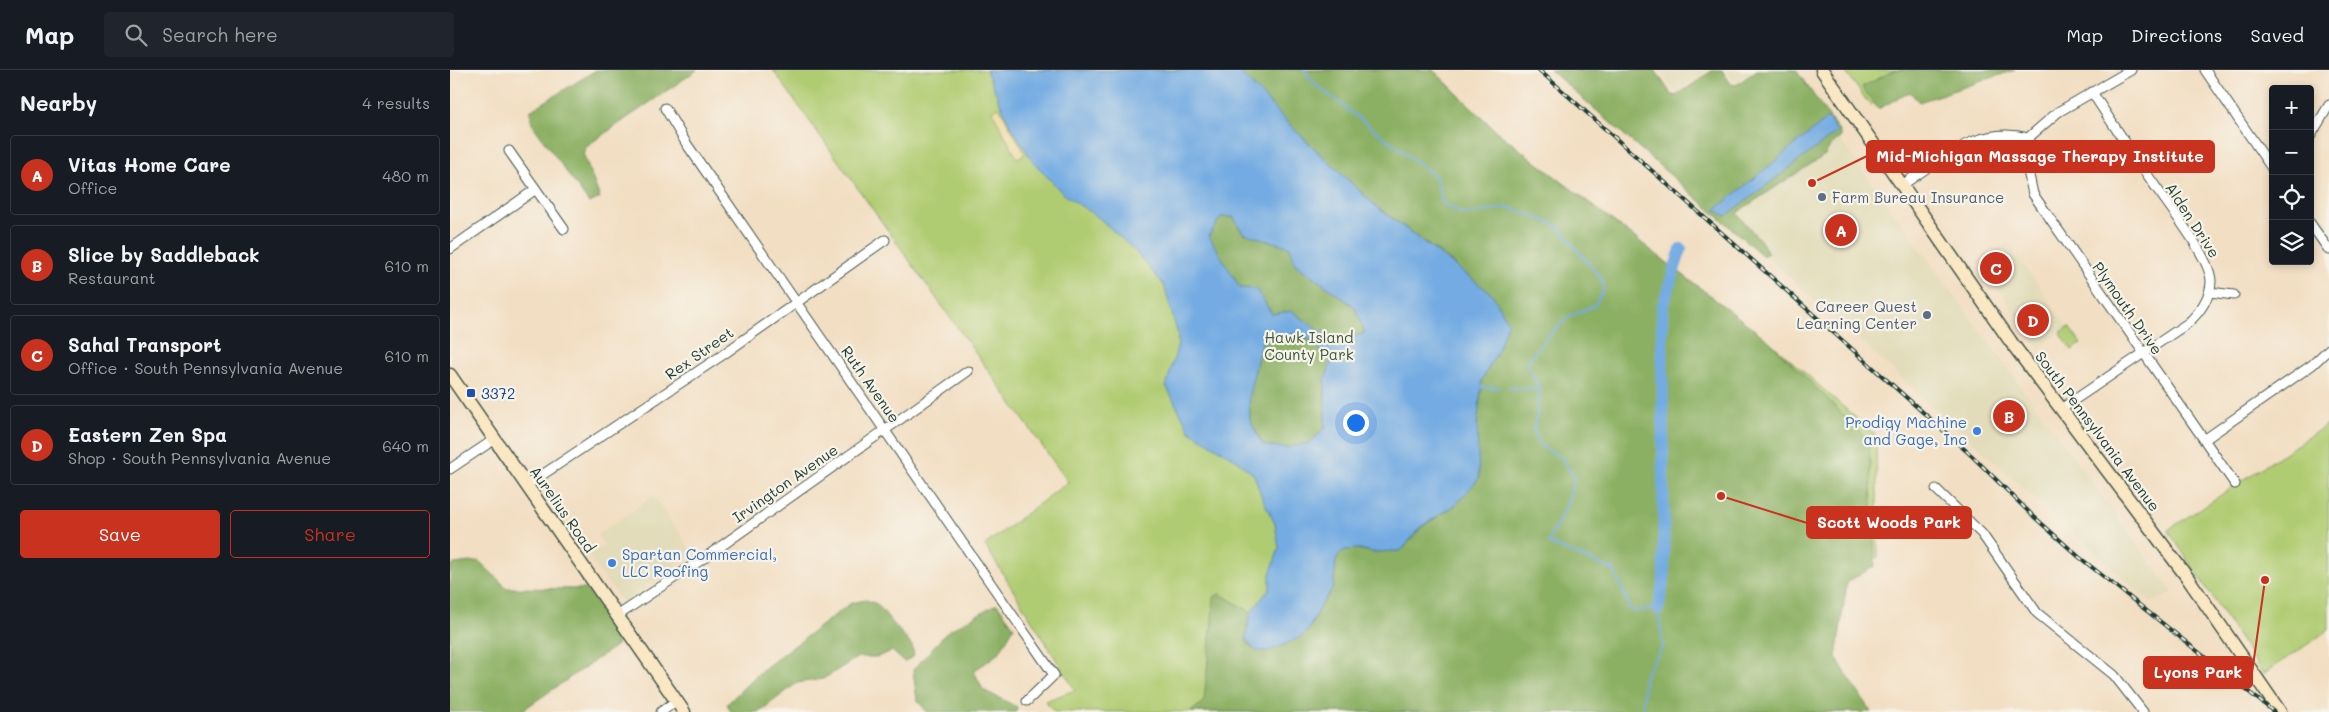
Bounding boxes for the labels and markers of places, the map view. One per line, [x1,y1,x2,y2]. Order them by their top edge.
callout: Mid-Michigan Massage Therapy Institute [1867,141,2214,172]
place label: Farm Bureau Insurance [1832,187,2004,207]
marker: Farm Bureau Insurance [1816,191,1828,203]
pin: A [1825,211,1857,249]
pin: C [1980,249,2012,287]
place label: Career Quest Learning Center [1797,296,1917,333]
pin: D [2017,301,2049,339]
marker: Career Quest Learning Center [1921,309,1933,321]
place label: 3372 [481,383,515,403]
marker: 3372 [465,387,477,399]
pin: B [1993,397,2025,435]
place label: Prodigy Machine and Gage, Inc [1845,412,1967,449]
marker: Prodigy Machine and Gage, Inc [1971,425,1983,437]
callout: Scott Woods Park [1807,507,1971,538]
place label: Spartan Commercial, LLC Roofing [622,544,777,581]
marker: Spartan Commercial, LLC Roofing [606,557,618,569]
callout: Lyons Park [2144,657,2252,688]

